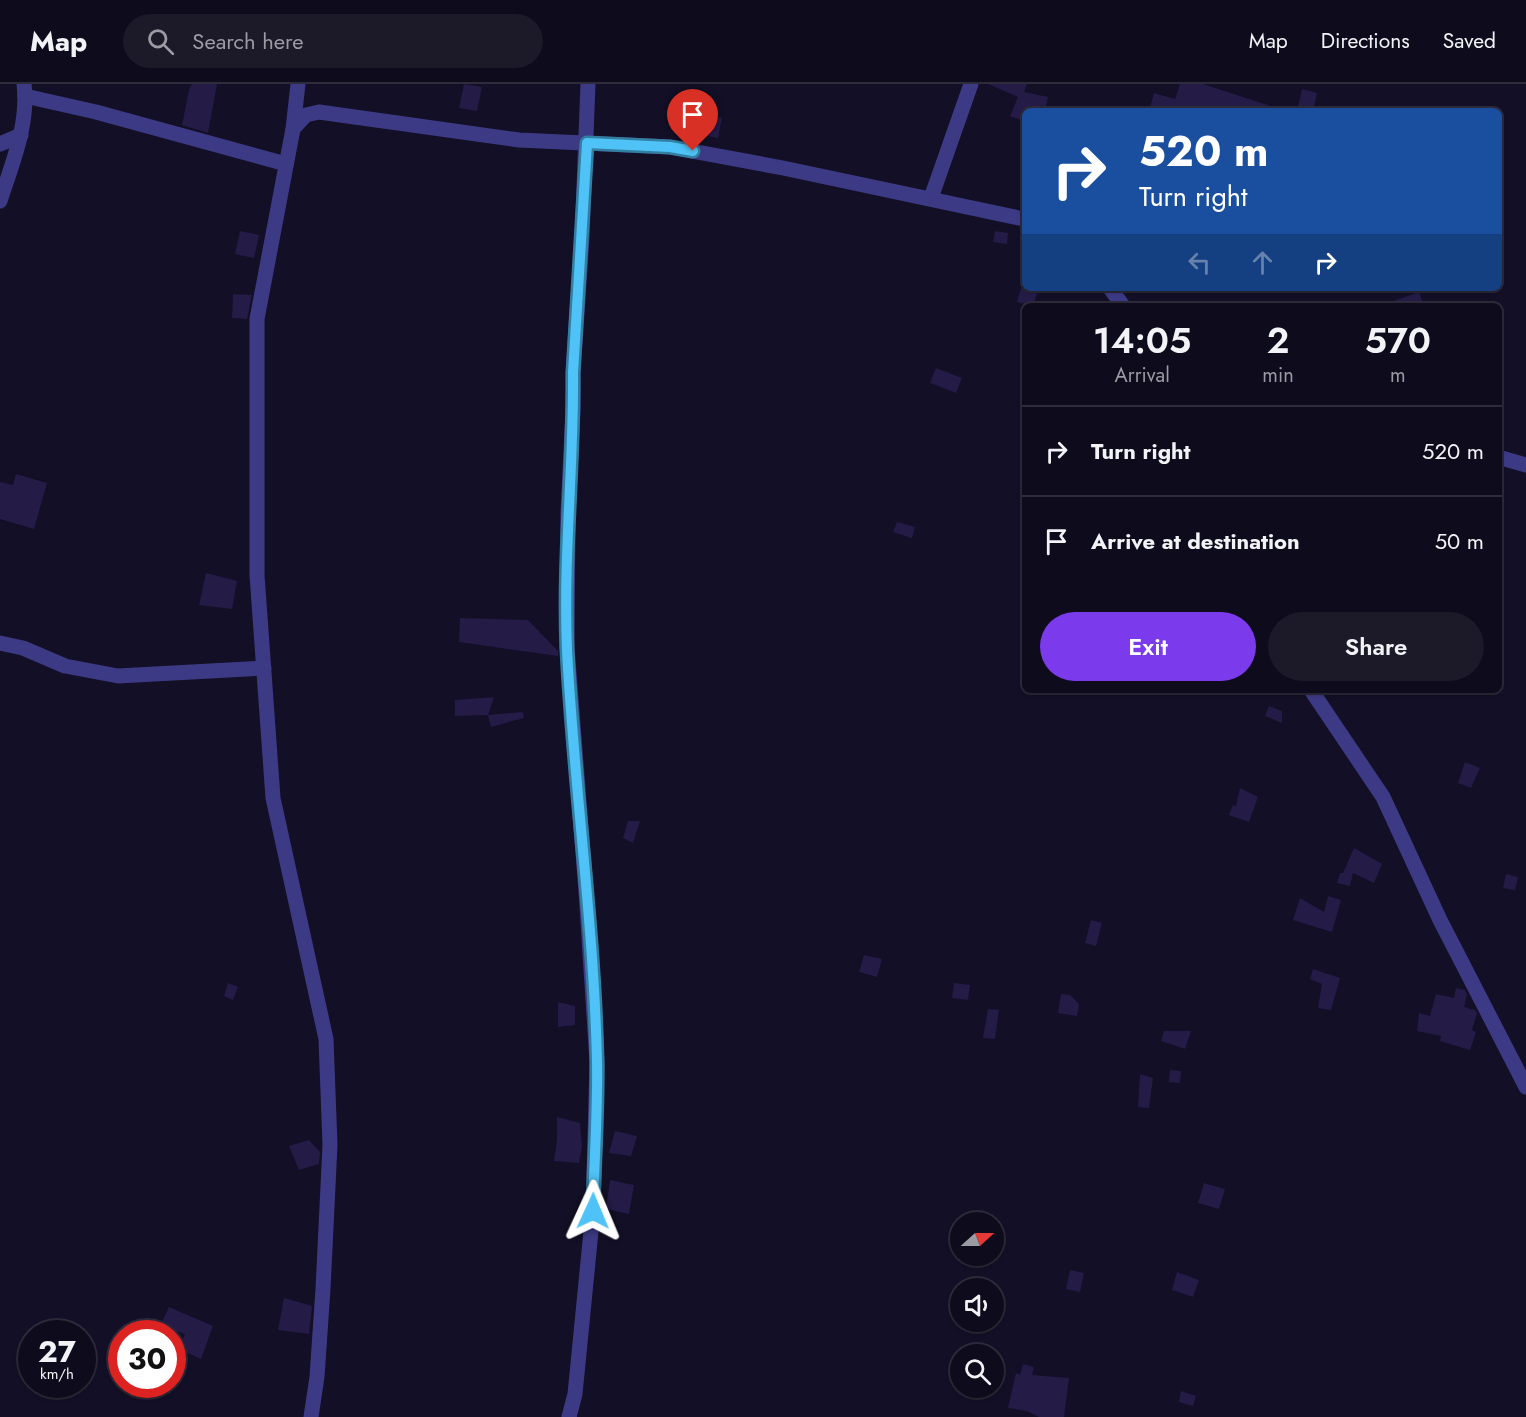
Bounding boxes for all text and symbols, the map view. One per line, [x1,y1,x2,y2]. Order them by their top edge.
search box [123,14,543,68]
text: Map [30,21,87,62]
icon: search [144,25,177,58]
text: Search here [192,25,304,57]
text: Map [1249,26,1288,56]
text: Directions [1321,26,1410,56]
text: Saved [1443,26,1496,56]
pin [667,89,718,151]
icon: arrive [676,98,709,131]
text: 520 m [1139,121,1269,182]
icon: right [1040,132,1118,210]
text: Turn right [1139,177,1247,216]
icon: left [1183,246,1216,279]
icon: ahead [1246,246,1279,279]
icon: right [1309,246,1342,279]
text: 14:05 [1093,314,1191,366]
text: 2 [1267,314,1289,366]
text: 570 [1365,314,1431,366]
text: Arrival [1115,361,1170,390]
text: min [1262,361,1294,390]
text: m [1390,361,1406,390]
icon: right [1040,435,1073,468]
text: Turn right [1091,435,1191,467]
text: 520 m [1422,435,1484,467]
icon: arrive [1040,525,1073,558]
text: Arrive at destination [1091,525,1300,557]
text: 50 m [1435,525,1484,557]
button: Exit [1040,612,1256,681]
button: Share [1268,612,1484,681]
position arrow [561,1179,625,1243]
north arrow [950,1212,1004,1266]
map controls [950,1212,1004,1398]
button: sound [950,1278,1004,1332]
speed limit sign: 30 [108,1320,186,1398]
text: 27 [38,1330,76,1373]
button: search [950,1344,1004,1398]
text: km/h [40,1363,74,1385]

